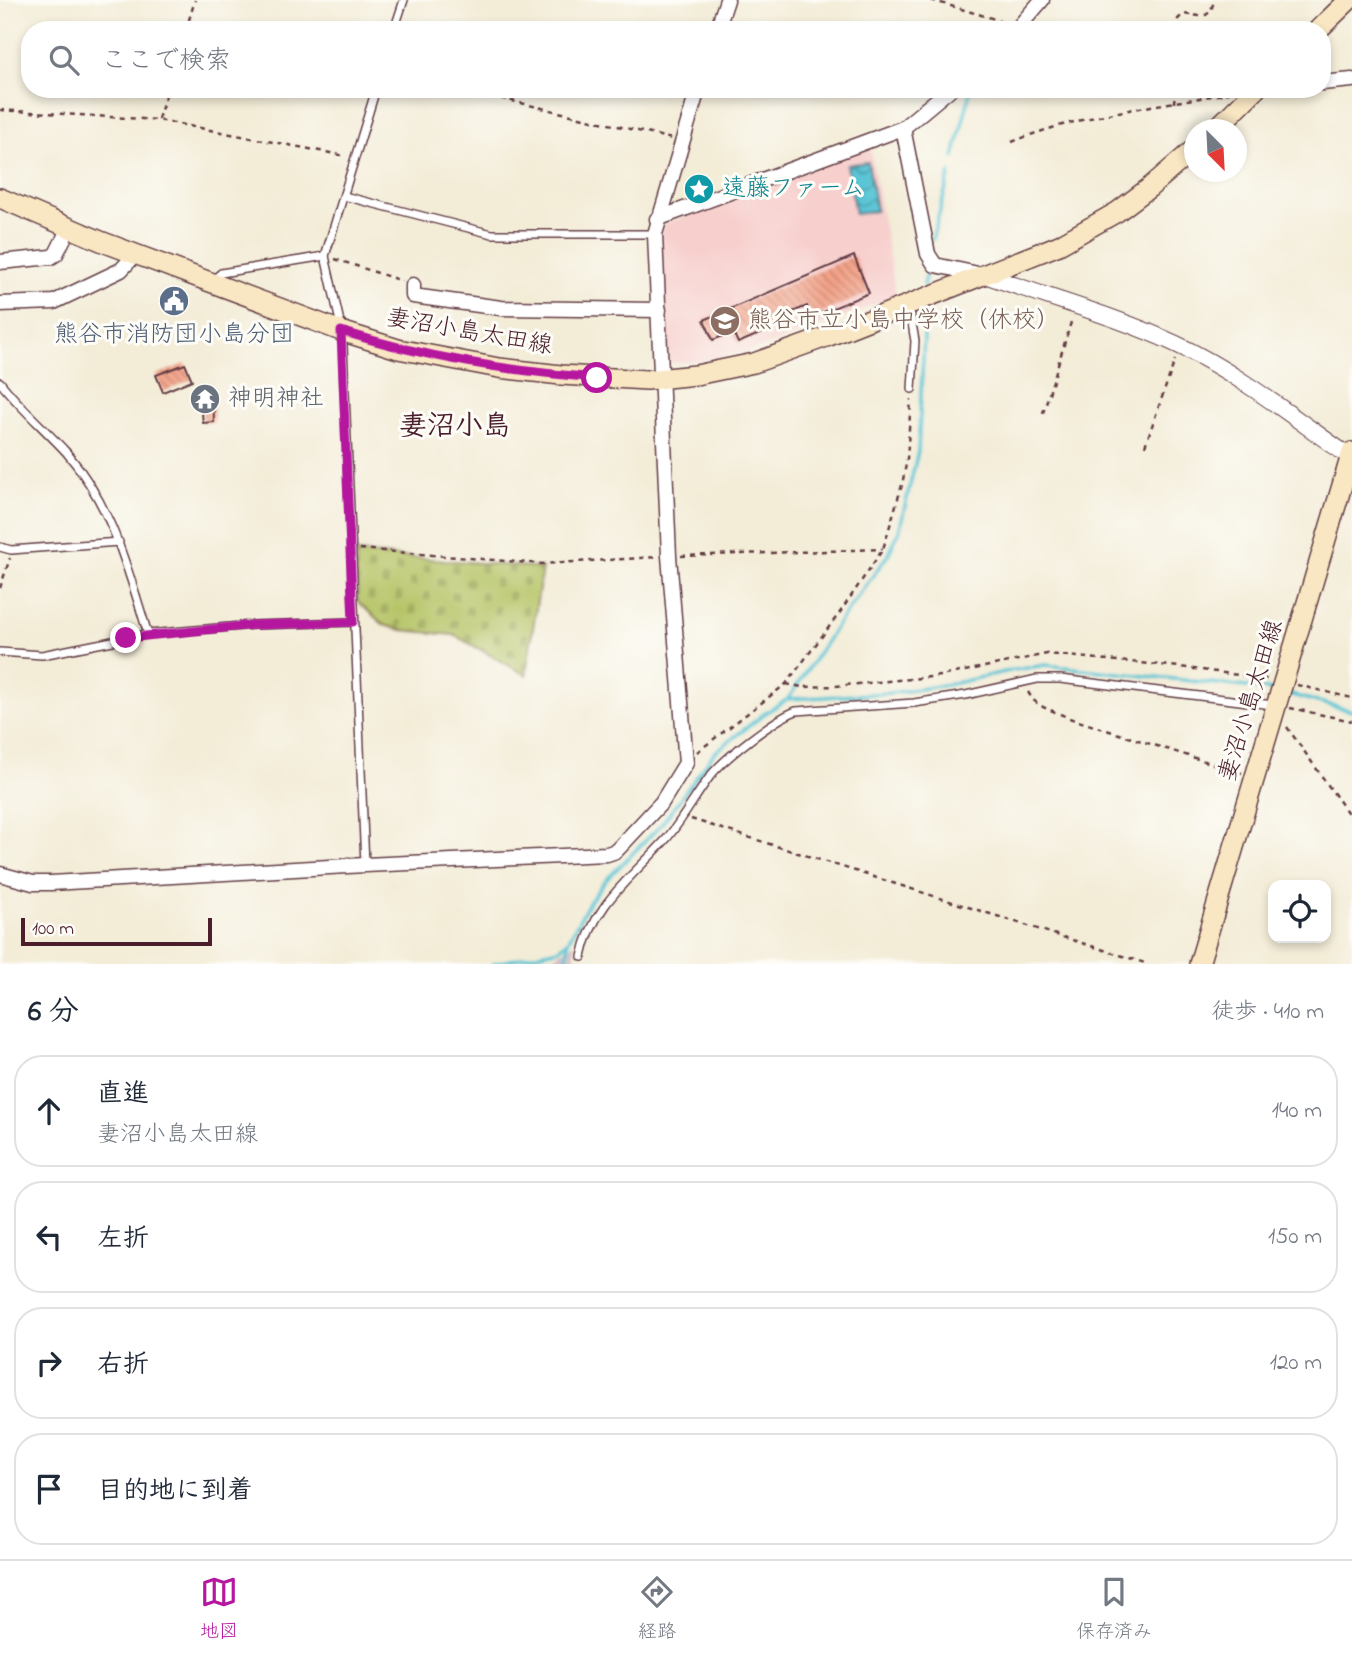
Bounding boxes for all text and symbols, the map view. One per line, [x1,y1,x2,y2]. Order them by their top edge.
search box [21,21,1331,98]
icon: search [45,41,83,79]
text: ここで検索 [101,43,231,81]
north arrow [1184,119,1247,182]
place icon: 遠藤ファーム [682,172,716,206]
place label: 遠藤ファーム [722,172,865,207]
public building icon: 熊谷市消防団小島分団 [157,284,191,318]
street label: 妻沼小島太田線 [383,301,555,365]
school or university icon: 熊谷市立小島中学校（休校） [708,304,742,338]
place label: 熊谷市立小島中学校（休校） [748,304,1060,339]
place label: 熊谷市消防団小島分団 [54,318,294,353]
route start [581,362,612,393]
temple icon: 神明神社 [188,382,222,416]
place label: 神明神社 [228,382,324,417]
district label: 妻沼小島 [399,407,511,448]
street label: 妻沼小島太田線 [1211,616,1293,786]
route end [110,622,141,653]
map controls [1268,880,1331,943]
button: locate [1268,880,1331,943]
scale bar [21,915,212,947]
text: 100 m [32,916,74,943]
text: 6 分 [28,991,79,1035]
text: 徒歩 · 410 m [1211,996,1324,1029]
text: 直進 [97,1076,149,1114]
icon: ahead [30,1092,68,1130]
text: 140 m [1272,1095,1322,1128]
text: 妻沼小島太田線 [97,1119,258,1152]
icon: left [30,1218,68,1256]
text: 左折 [97,1221,149,1259]
text: 150 m [1268,1221,1322,1254]
icon: right [30,1344,68,1382]
text: 右折 [97,1347,149,1385]
text: 120 m [1270,1347,1322,1380]
icon: arrive [30,1470,68,1508]
text: 目的地に到着 [97,1473,253,1511]
tab: 地図 [200,1573,238,1646]
tab: 経路 [638,1573,676,1646]
tab: 保存済み [1076,1573,1152,1646]

